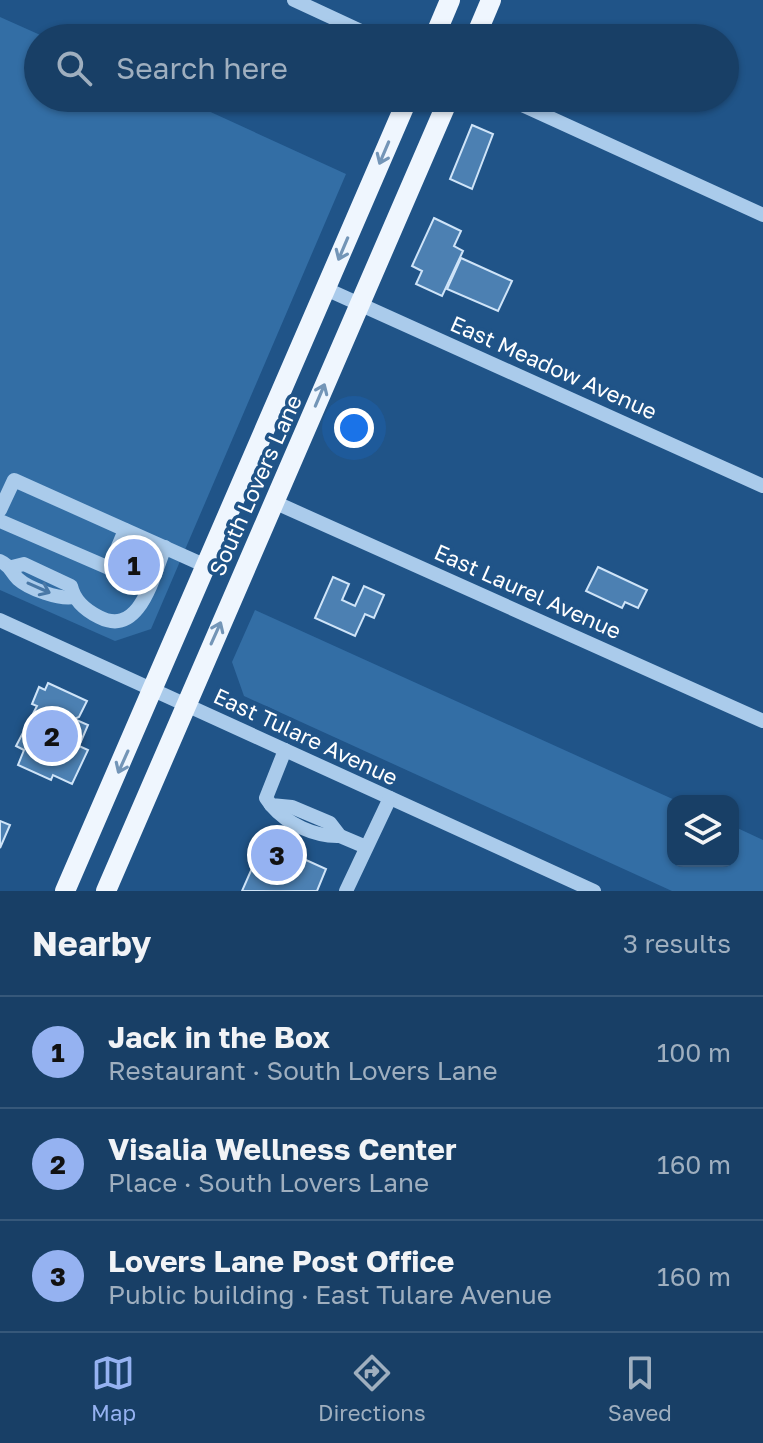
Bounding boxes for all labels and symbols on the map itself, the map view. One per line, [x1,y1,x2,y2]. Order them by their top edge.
one-way arrow [376,140,391,165]
one-way arrow [335,236,350,260]
street label: East Meadow Avenue [447,309,661,425]
one-way arrow [314,383,329,407]
street label: South Lovers Lane [203,390,307,580]
your location [334,408,374,448]
pin: 1 [108,535,160,595]
street label: East Laurel Avenue [431,538,625,644]
one-way arrow [27,582,51,597]
one-way arrow [209,621,224,645]
street label: East Tulare Avenue [210,681,402,791]
pin: 2 [26,706,78,766]
one-way arrow [115,749,130,773]
pin: 3 [251,825,303,885]

